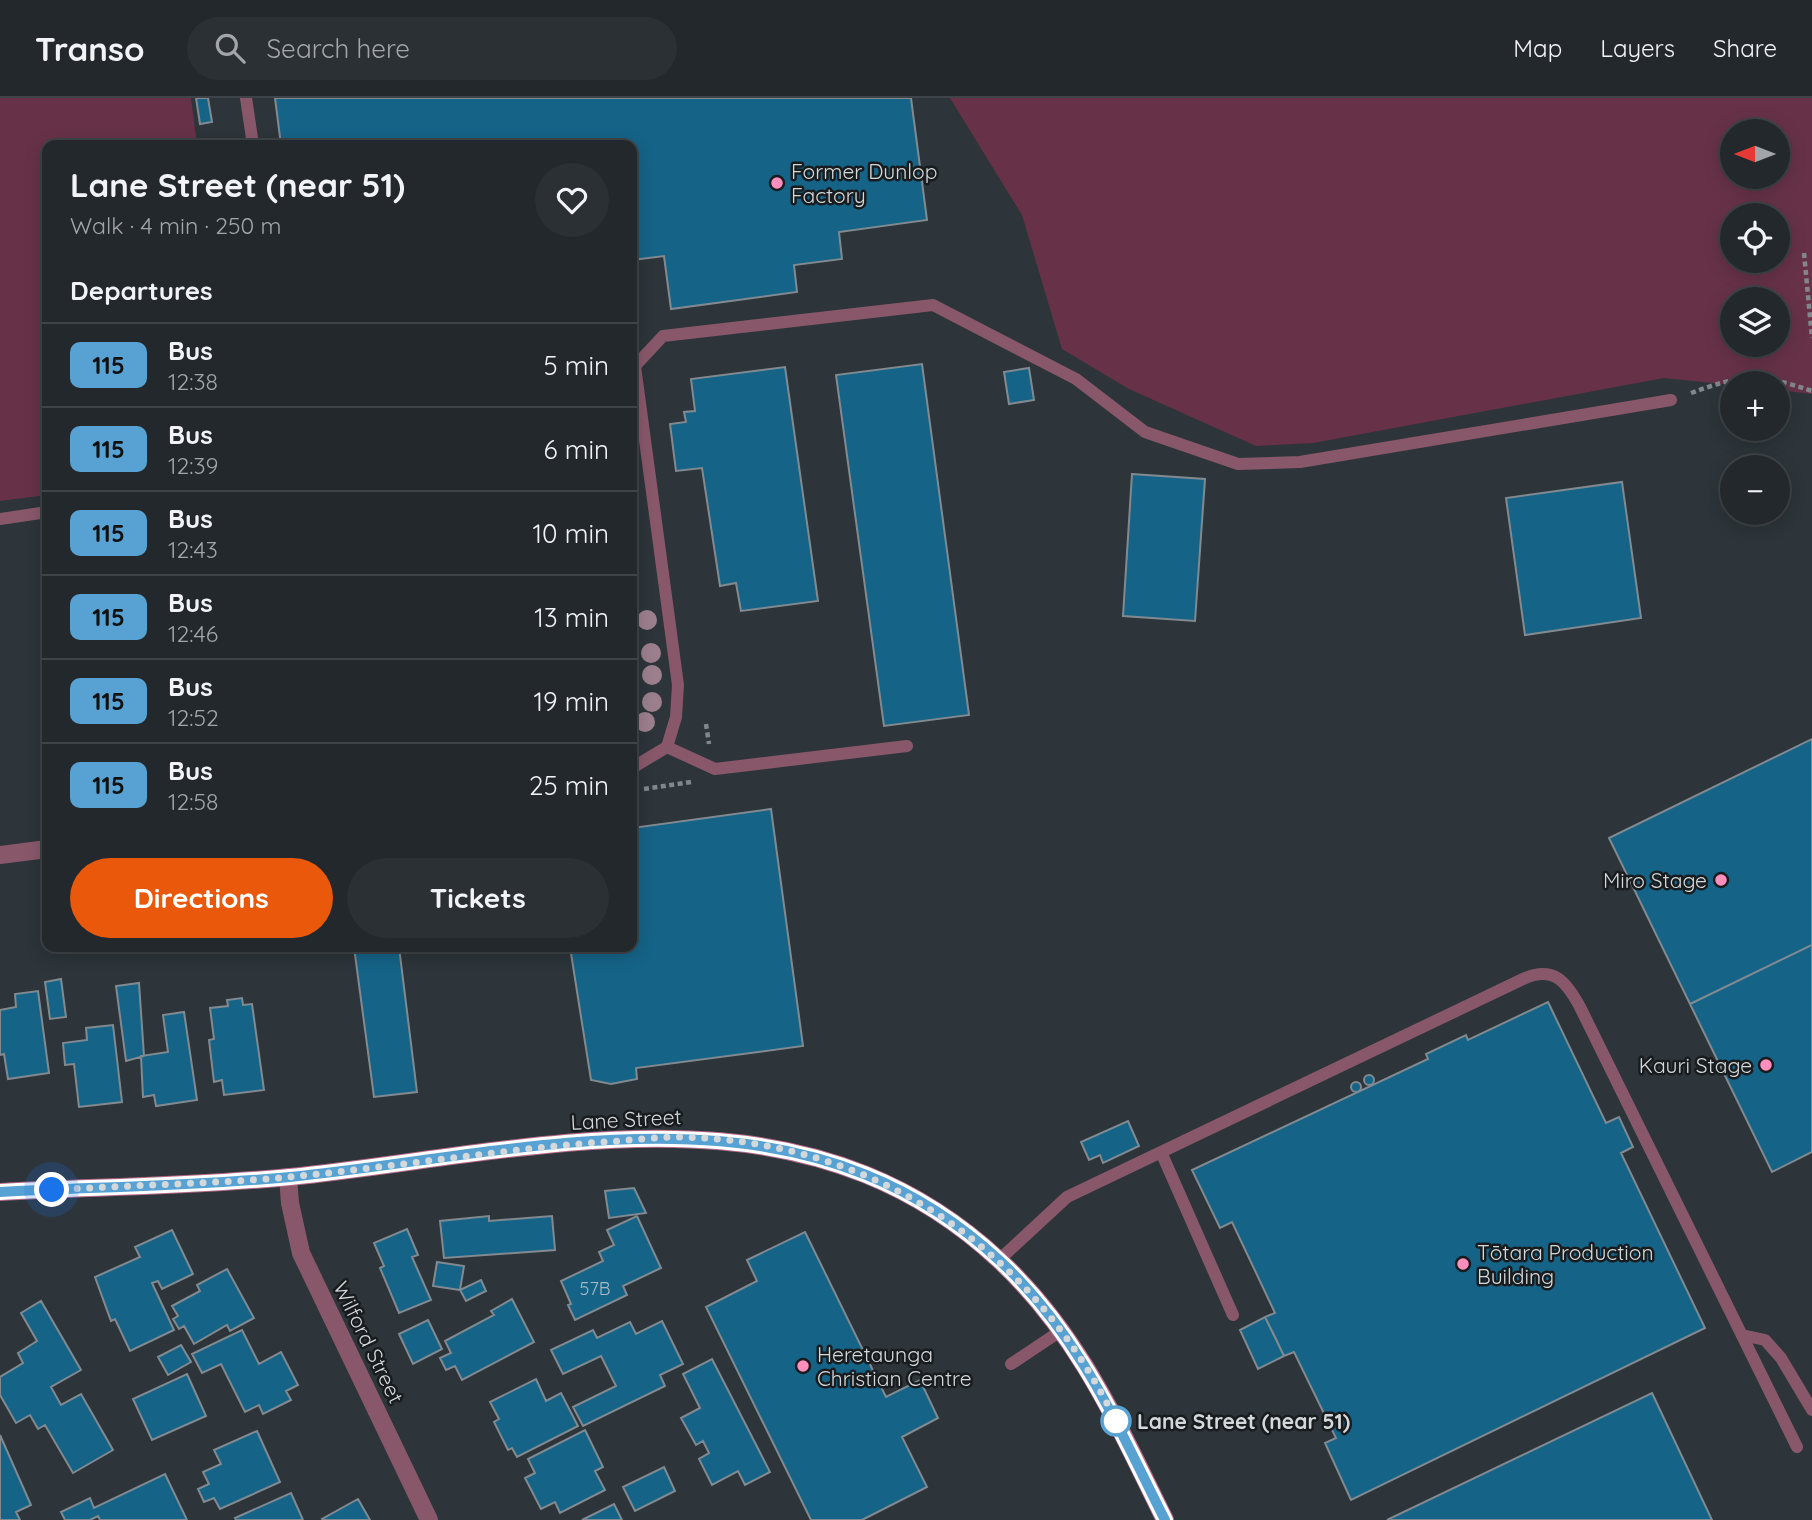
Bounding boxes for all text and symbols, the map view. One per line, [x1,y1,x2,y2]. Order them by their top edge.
search box [187,17,677,80]
text: Transo [35,28,145,69]
icon: search [211,29,249,67]
text: Search here [267,32,410,65]
text: Map [1513,33,1562,63]
text: Layers [1600,33,1675,63]
text: Share [1713,33,1777,63]
north arrow [1720,119,1790,189]
map controls [1720,119,1790,525]
place label: Former Dunlop Factory [791,158,937,208]
button: heart [535,163,609,237]
text: Lane Street (near 51) [70,164,405,205]
marker: Former Dunlop Factory [769,175,785,191]
button: locate [1720,203,1790,273]
text: Walk · 4 min · 250 m [70,211,281,240]
text: Departures [70,274,213,307]
button: layers [1720,287,1790,357]
text: Bus [168,334,213,367]
text: 5 min [543,349,609,382]
text: 115 [92,350,125,380]
text: 12:38 [168,367,218,396]
button: + [1720,371,1790,441]
text: Bus [168,418,213,451]
text: 6 min [544,433,609,466]
text: 115 [92,434,125,464]
text: 12:39 [168,451,218,480]
button: − [1720,455,1790,525]
text: Bus [168,502,213,535]
text: 10 min [533,517,609,550]
text: 115 [92,518,125,548]
text: 12:43 [168,535,218,564]
text: Bus [168,586,213,619]
text: 13 min [534,601,609,634]
text: 115 [92,602,125,632]
text: 12:46 [168,619,218,648]
text: Bus [168,670,213,703]
text: 19 min [533,685,609,718]
text: 115 [92,686,125,716]
text: 12:52 [168,703,219,732]
text: Bus [168,754,213,787]
text: 25 min [529,769,609,802]
text: 115 [92,770,125,800]
text: 12:58 [168,787,219,816]
button: Directions [70,858,333,938]
button: Tickets [347,858,609,938]
place label: Miro Stage [1603,867,1707,893]
marker: Miro Stage [1713,872,1729,888]
place label: Kauri Stage [1639,1052,1752,1078]
marker: Kauri Stage [1758,1057,1774,1073]
street label: Lane Street [570,1103,682,1135]
your location [34,1172,69,1207]
place label: Tōtara Production Building [1477,1239,1654,1289]
marker: Tōtara Production Building [1455,1256,1471,1272]
street label: Wilford Street [328,1277,410,1407]
house number: 57B [580,1277,610,1300]
place label: Heretaunga Christian Centre [817,1341,972,1391]
marker: Heretaunga Christian Centre [795,1358,811,1374]
marker: Lane Street (near 51) [1101,1406,1131,1436]
place label: Lane Street (near 51) [1137,1408,1350,1434]

